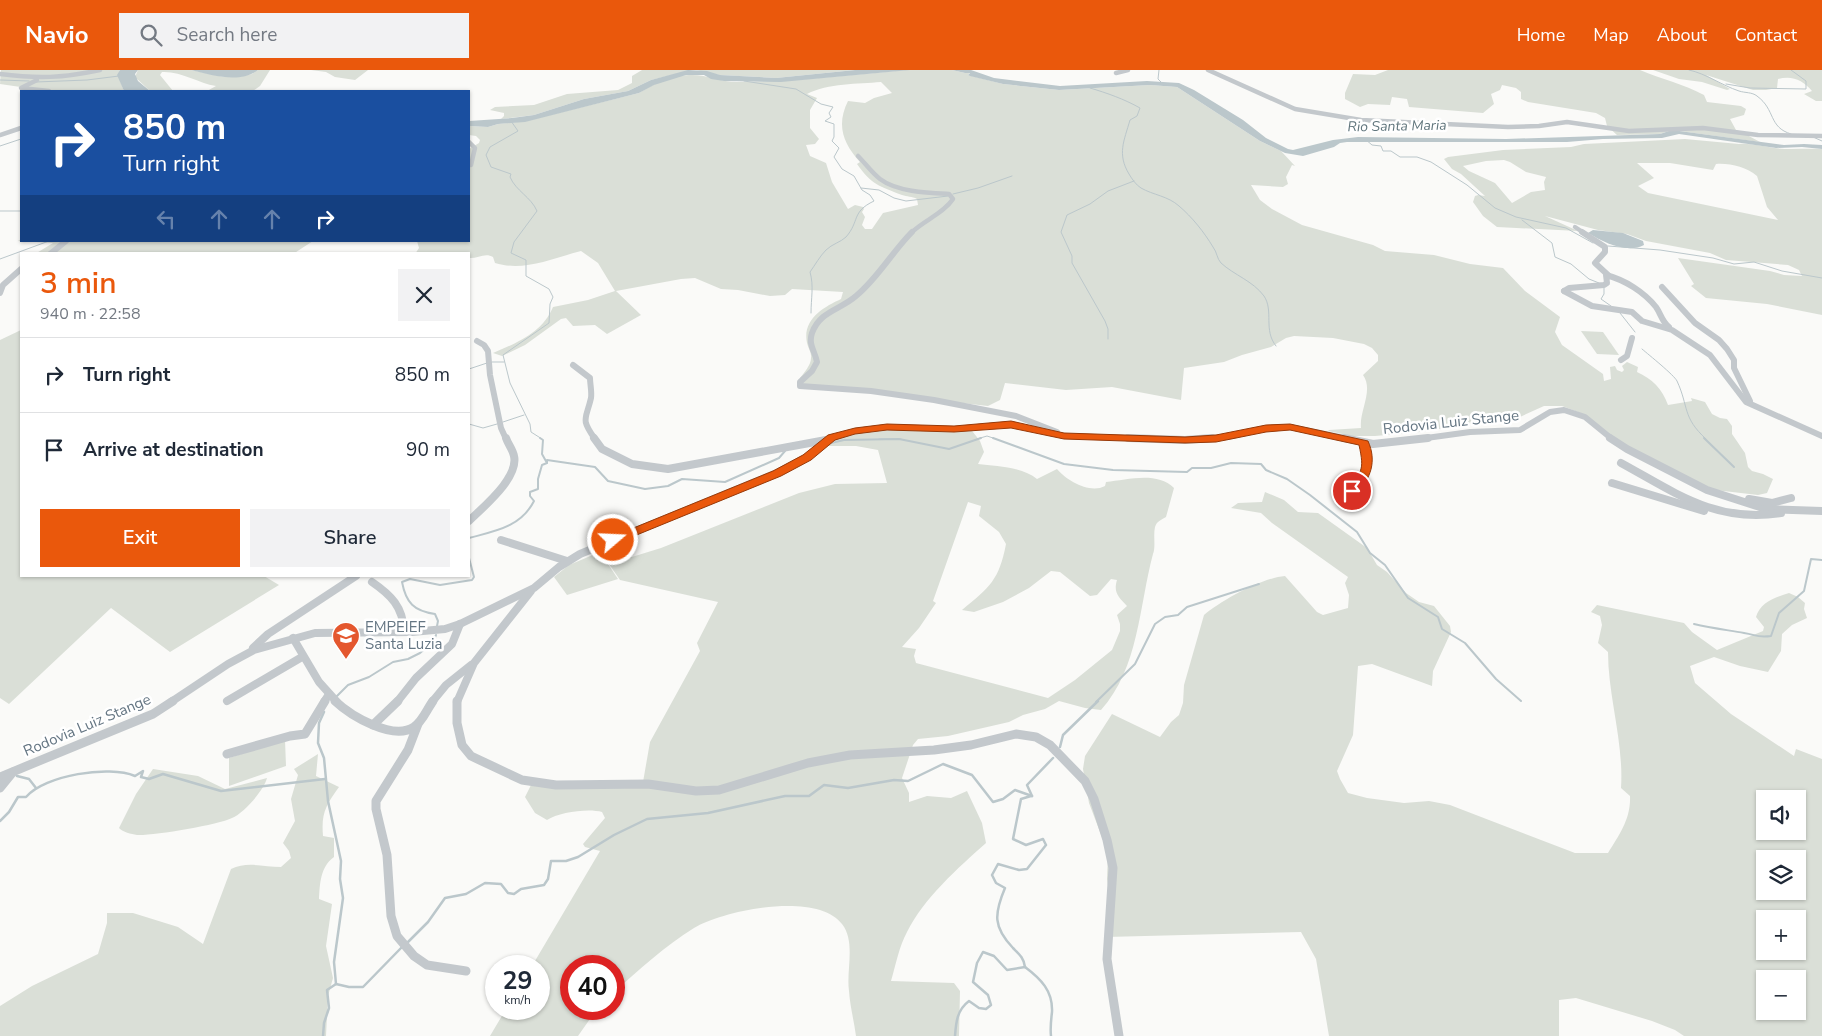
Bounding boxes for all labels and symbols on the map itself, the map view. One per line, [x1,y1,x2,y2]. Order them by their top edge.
water label: Rio Santa Maria [1347,116,1447,136]
street label: Rodovia Luiz Stange [1382,405,1520,439]
pin [1331,470,1373,512]
position arrow [586,513,638,565]
place label: EMPEIEF Santa Luzia [365,617,443,654]
school or university icon: EMPEIEF Santa Luzia [331,621,361,660]
street label: Rodovia Luiz Stange [20,689,154,761]
speed limit sign: 40 [560,955,625,1020]

